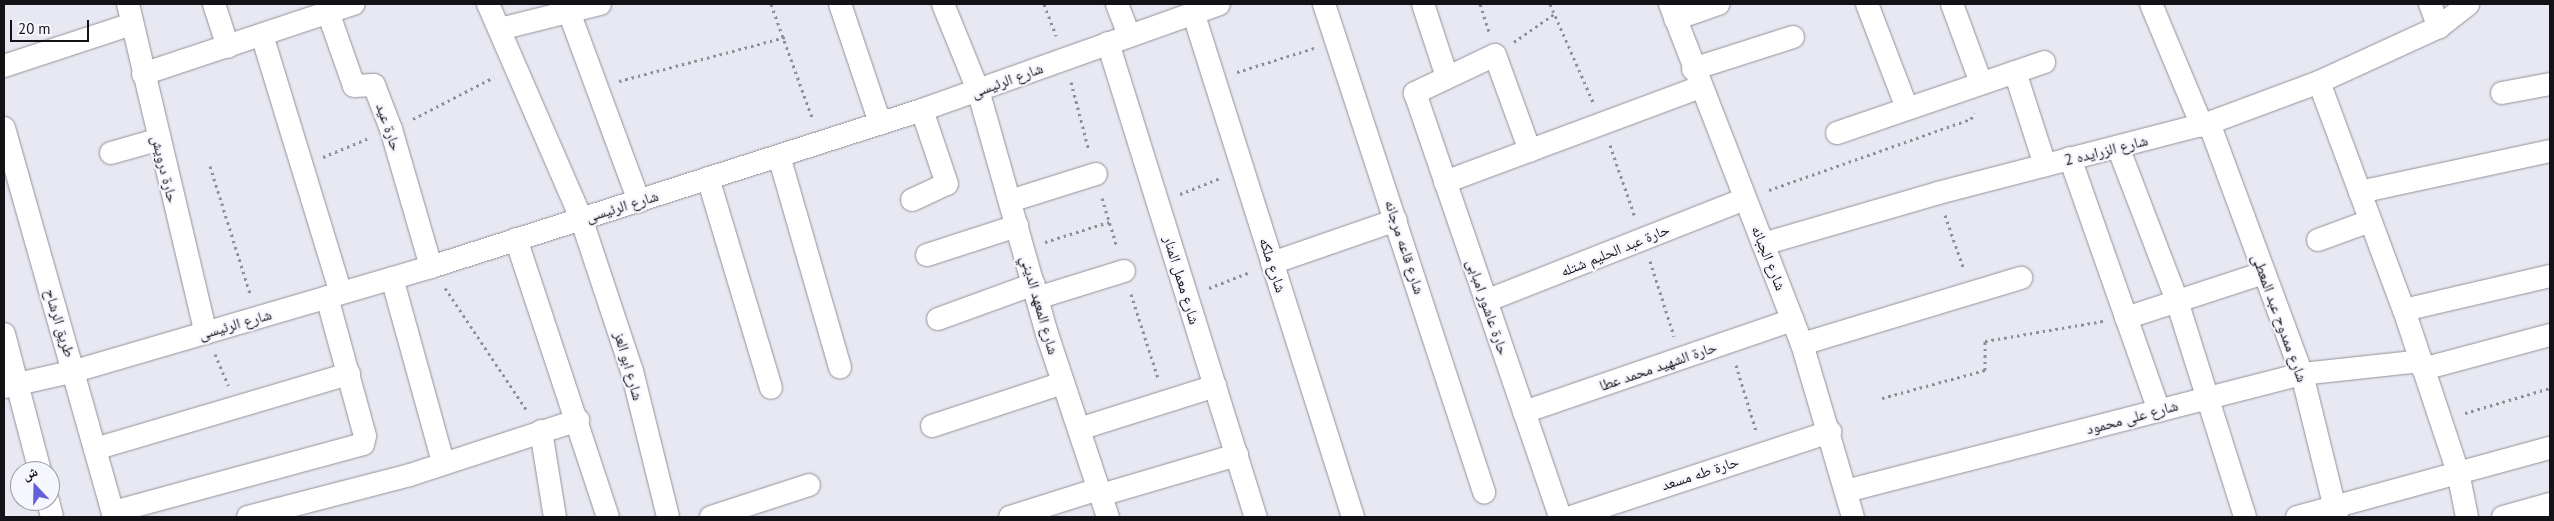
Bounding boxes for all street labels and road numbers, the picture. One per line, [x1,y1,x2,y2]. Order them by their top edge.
street label: شارع الرئيسى [969,59,1045,101]
street label: حارة عيد [372,101,406,153]
street label: شارع الزرايده 2 [2062,131,2150,169]
street label: حارة درويش [148,134,182,204]
street label: شارع الرئيسى [583,186,661,226]
street label: شارع قاعه مرجانه [1381,198,1429,296]
street label: حارة عبد الحليم شتله [1558,220,1672,280]
street label: شارع الجبانه [1748,223,1790,293]
street label: شارع معمل المنار [1160,234,1204,326]
street label: شارع ملكه [1256,235,1290,295]
street label: شارع ممدوح عبد المعطى [2248,251,2312,385]
street label: شارع المعهد الديني [1017,253,1063,357]
street label: حارة عاشور امبابى [1463,257,1513,357]
street label: طريق الرشاح [41,287,79,359]
street label: شارع الرئيسى [196,305,274,343]
street label: شارع ابو العز [611,330,647,402]
street label: حارة الشهيد محمد عطا [1597,337,1719,395]
street label: شارع على محمود [2084,396,2180,438]
street label: حارة طه مسعد [1659,452,1741,494]

